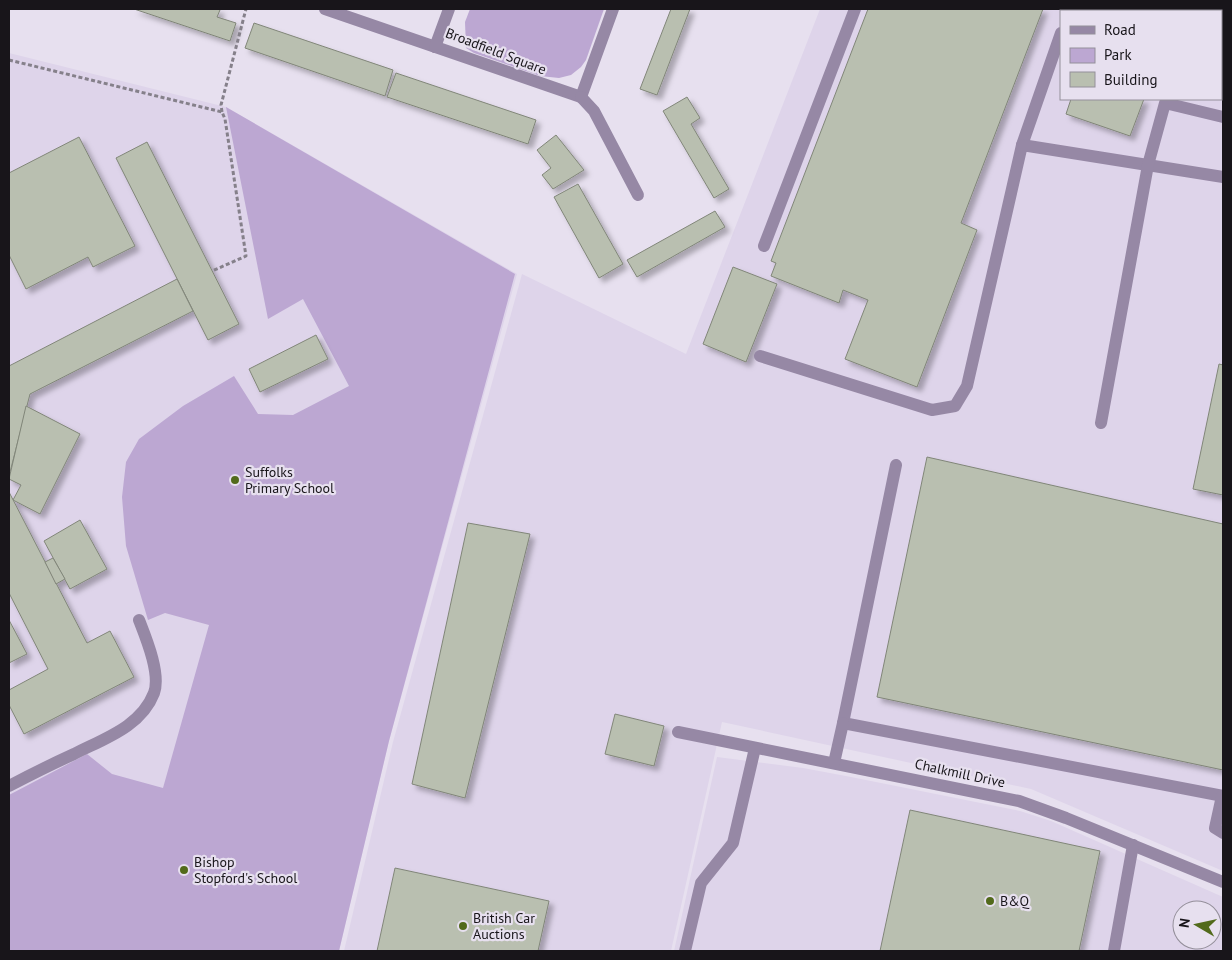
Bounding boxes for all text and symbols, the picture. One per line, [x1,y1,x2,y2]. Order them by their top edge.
legend [1060,10,1222,100]
text: Road [1104,20,1136,39]
street label: Broadfield Square [443,24,549,78]
text: Park [1104,45,1132,64]
text: Building [1104,70,1158,89]
place label: Suffolks Primary School [245,463,334,497]
marker: Suffolks Primary School [229,474,241,486]
street label: Chalkmill Drive [913,755,1007,791]
place label: Bishop Stopford's School [194,853,297,887]
marker: Bishop Stopford's School [178,864,190,876]
place label: B&Q [1000,892,1030,910]
marker: B&Q [984,895,996,907]
north arrow [1172,900,1222,950]
place label: British Car Auctions [473,909,535,943]
text: N [1175,917,1194,929]
marker: British Car Auctions [457,920,469,932]

